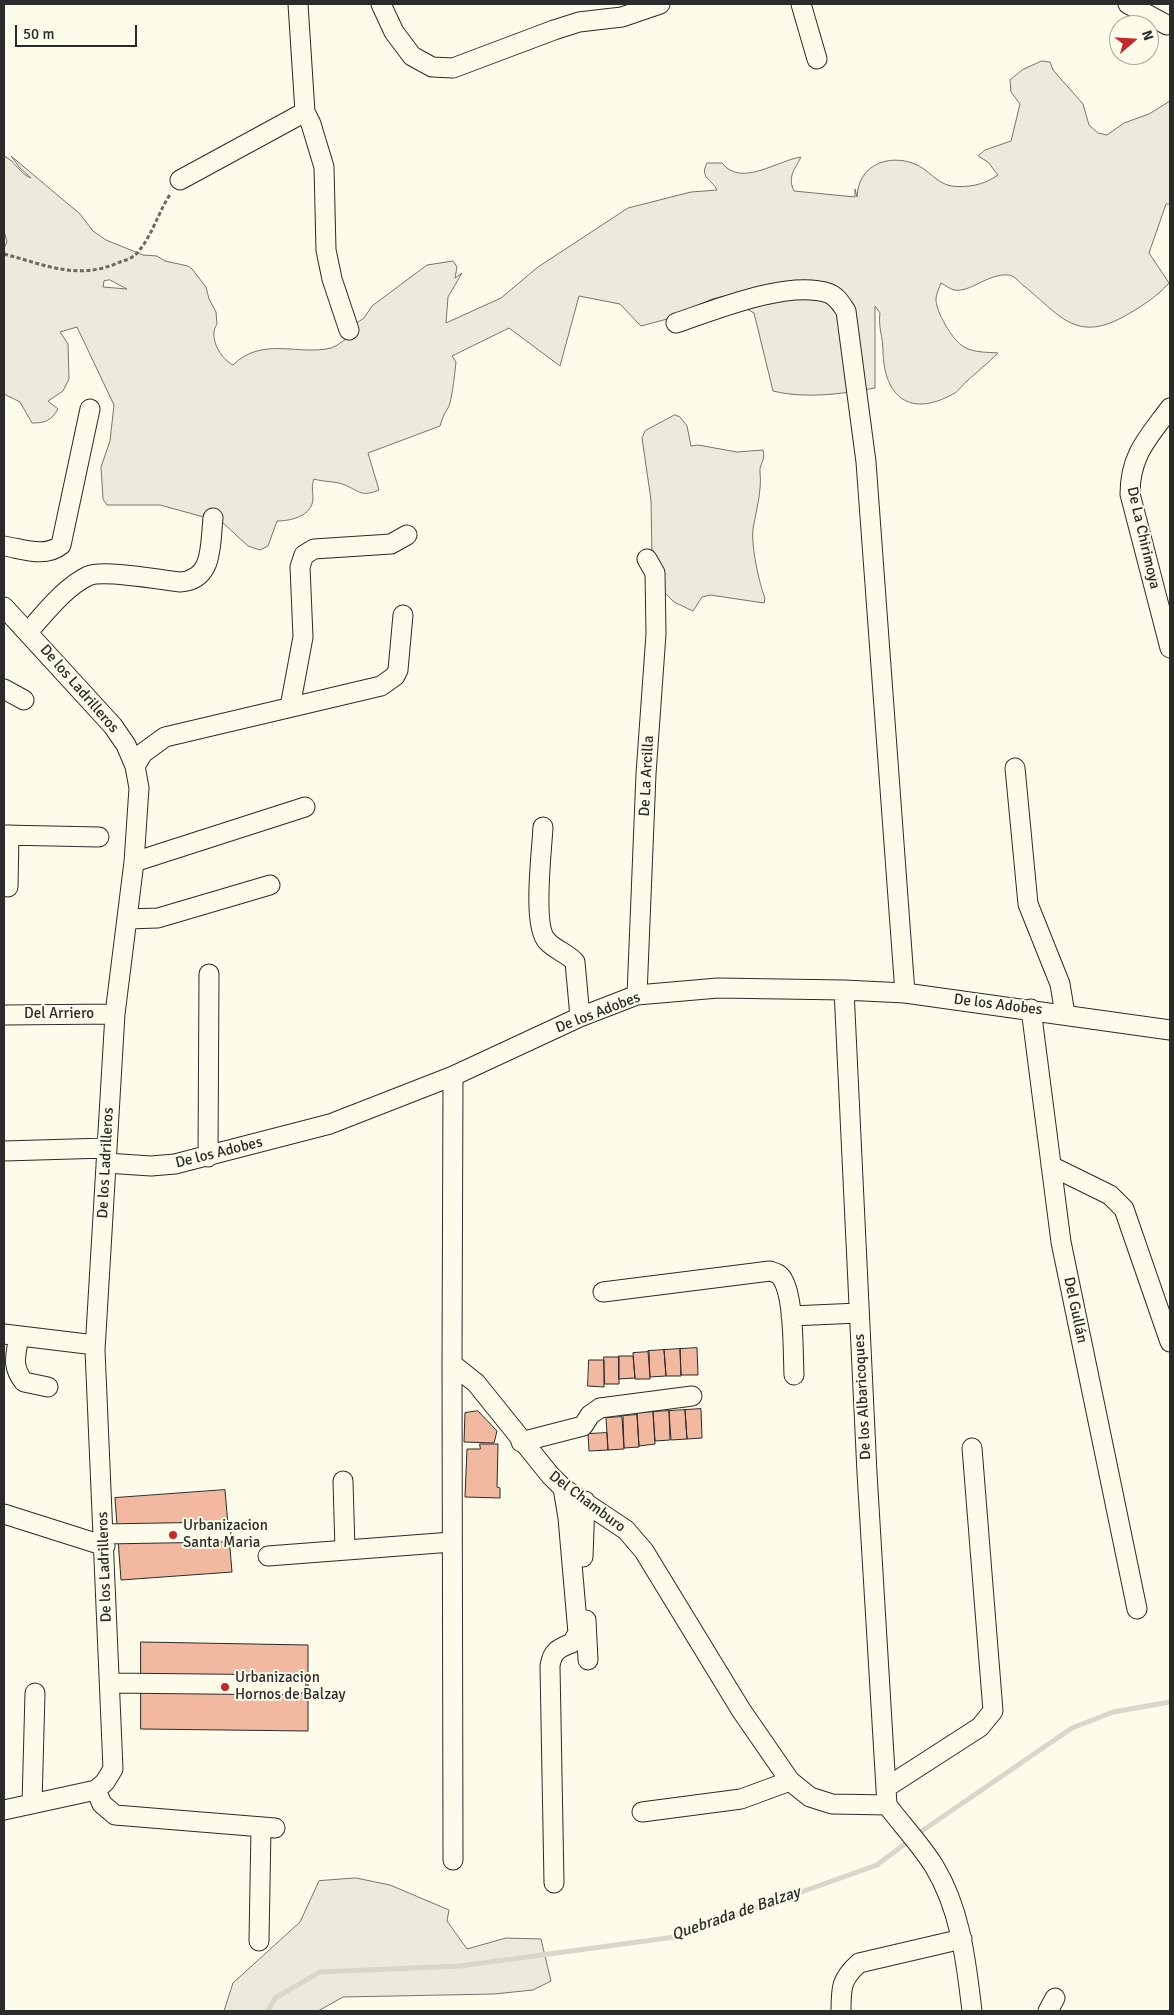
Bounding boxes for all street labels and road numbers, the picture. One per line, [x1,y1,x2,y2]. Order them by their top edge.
street label: De La Chirimoya [1123,485,1163,591]
street label: De los Ladrilleros [36,641,122,737]
street label: De La Arcilla [636,735,658,817]
street label: De los Adobes [553,989,643,1037]
street label: De los Adobes [953,991,1043,1019]
street label: Del Arriero [24,1005,94,1023]
street label: De los Ladrilleros [94,1107,118,1219]
street label: De los Adobes [174,1133,264,1173]
street label: Del Gullán [1059,1275,1091,1345]
street label: De los Albaricoques [851,1334,875,1460]
street label: Del Chamburo [545,1467,629,1537]
street label: De los Ladrilleros [94,1511,116,1623]

